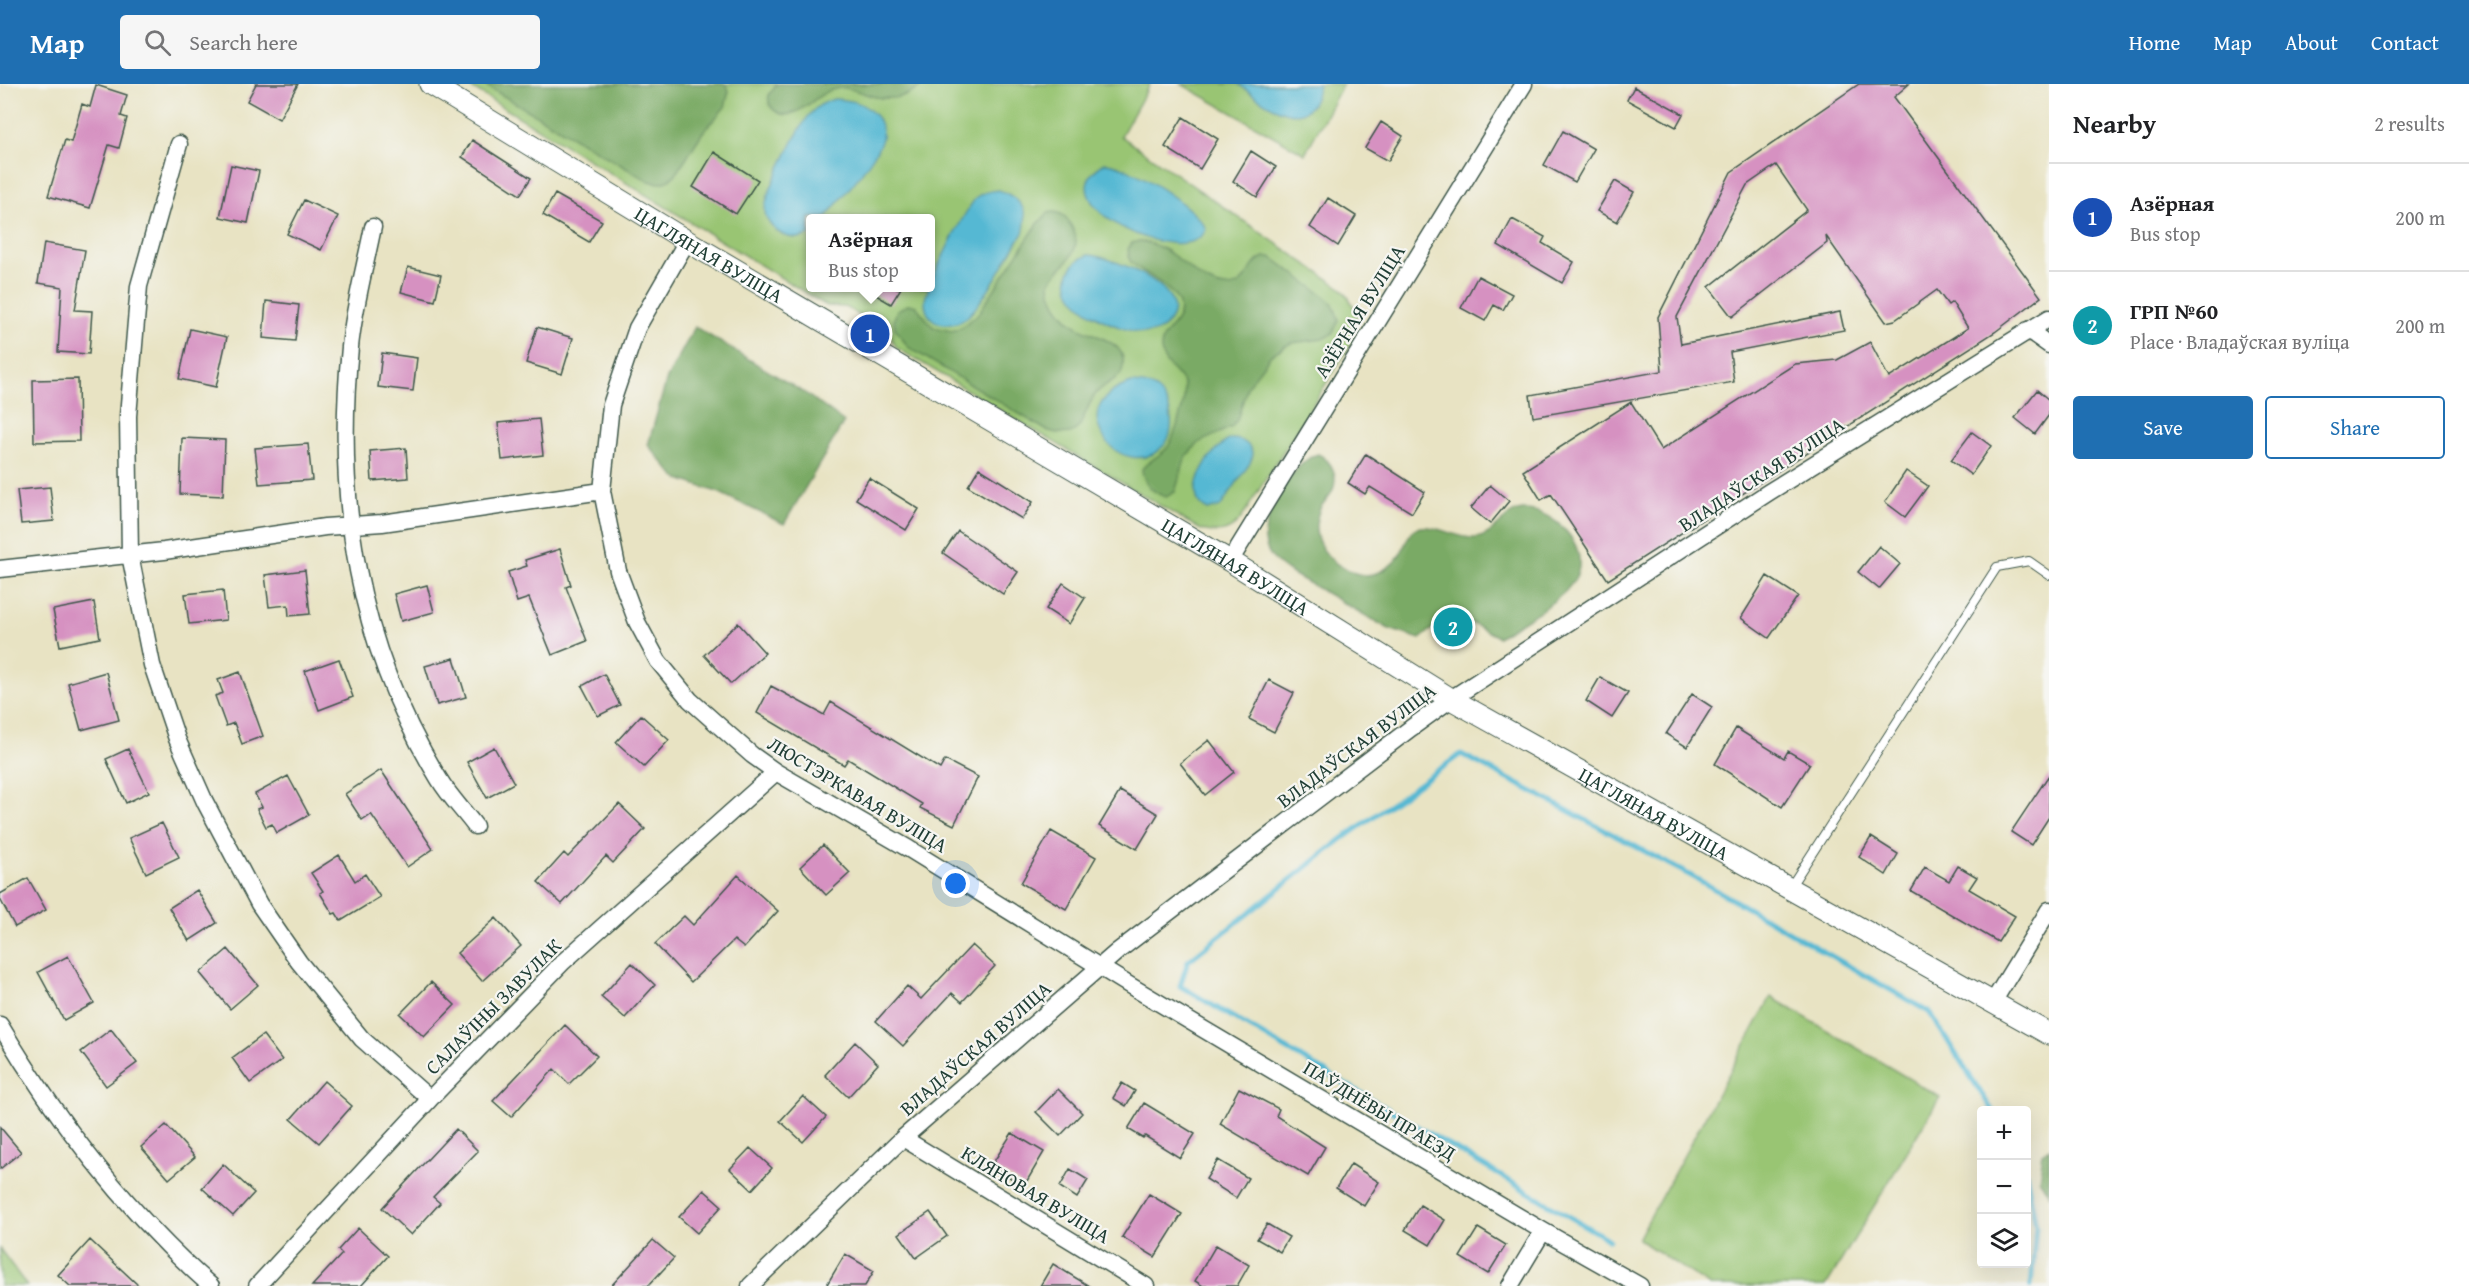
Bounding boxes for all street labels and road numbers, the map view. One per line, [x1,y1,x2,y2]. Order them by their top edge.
street label: ЦАГЛЯНАЯ ВУЛІЦА [630,198,789,309]
street label: АЗЁРНАЯ ВУЛІЦА [1306,239,1412,383]
street label: ВЛАДАЎСКАЯ ВУЛІЦА [1673,410,1849,538]
street label: ЦАГЛЯНАЯ ВУЛІЦА [1157,510,1315,622]
street label: ВЛАДАЎСКАЯ ВУЛІЦА [1271,676,1441,814]
street label: ЛЮСТЭРКАВАЯ ВУЛІЦА [762,729,954,859]
street label: ЦАГЛЯНАЯ ВУЛІЦА [1574,759,1735,867]
street label: САЛАЎІНЫ ЗАВУЛАК [418,931,568,1081]
street label: ВЛАДАЎСКАЯ ВУЛІЦА [893,974,1057,1122]
street label: ПАЎДНЁВЫ ПРАЕЗД [1298,1053,1462,1167]
street label: КЛЯНОВАЯ ВУЛІЦА [956,1138,1116,1250]

